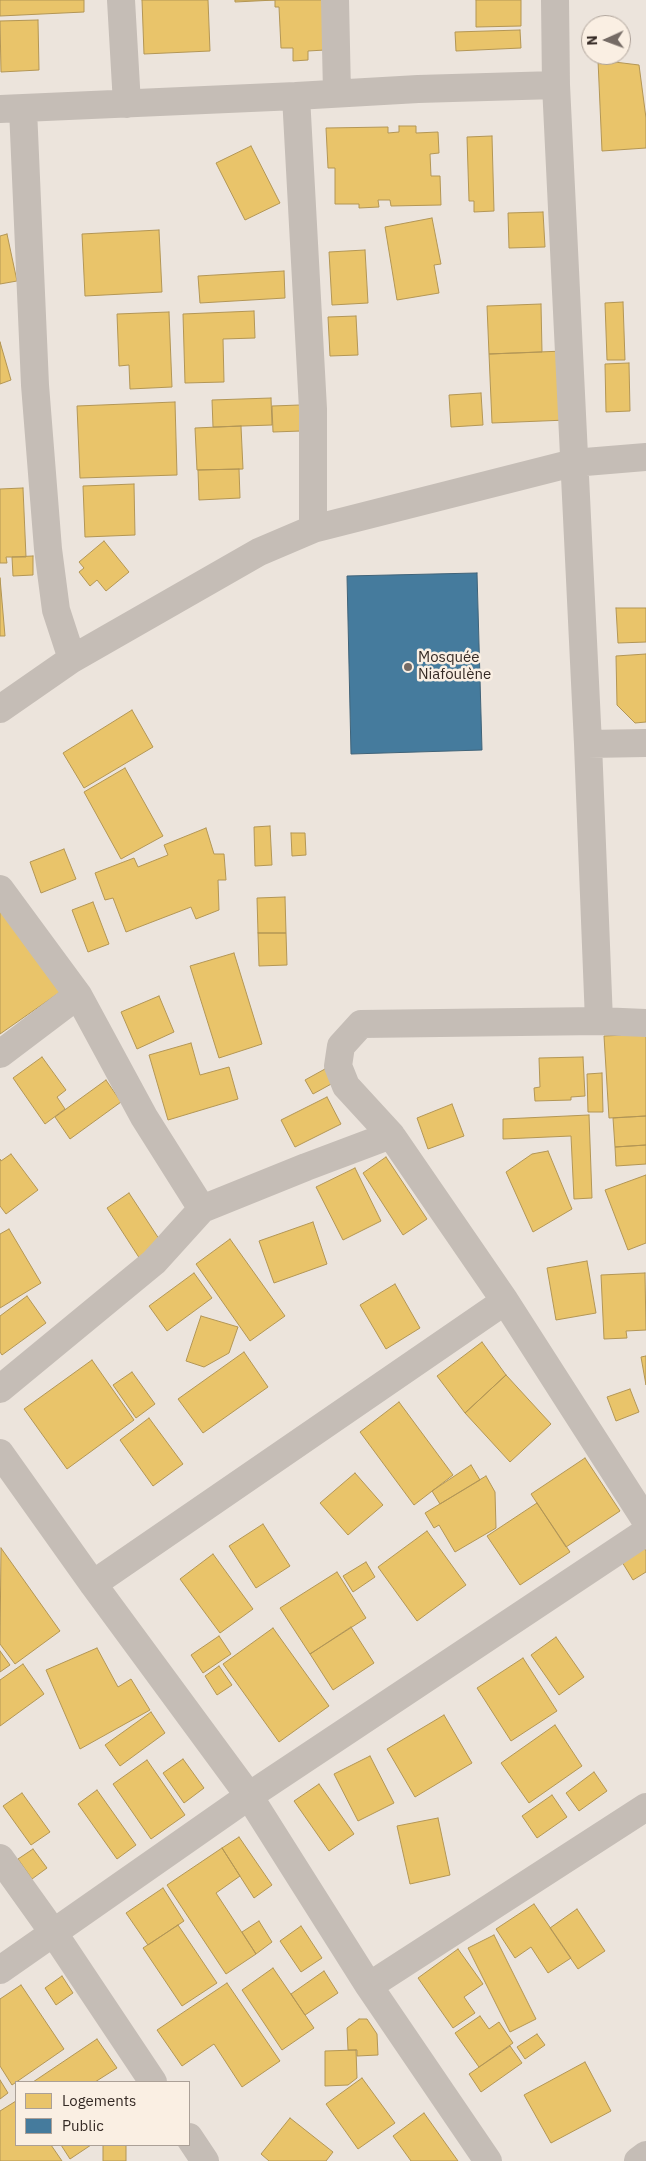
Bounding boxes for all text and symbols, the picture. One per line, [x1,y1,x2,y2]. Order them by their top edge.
north arrow [581,15,631,65]
text: N [583,35,601,46]
place label: Mosquée Niafoulène [418,649,491,684]
marker: Mosquée Niafoulène [402,661,414,673]
legend [15,2081,190,2146]
text: Logements [62,2091,136,2110]
text: Public [62,2116,104,2135]

